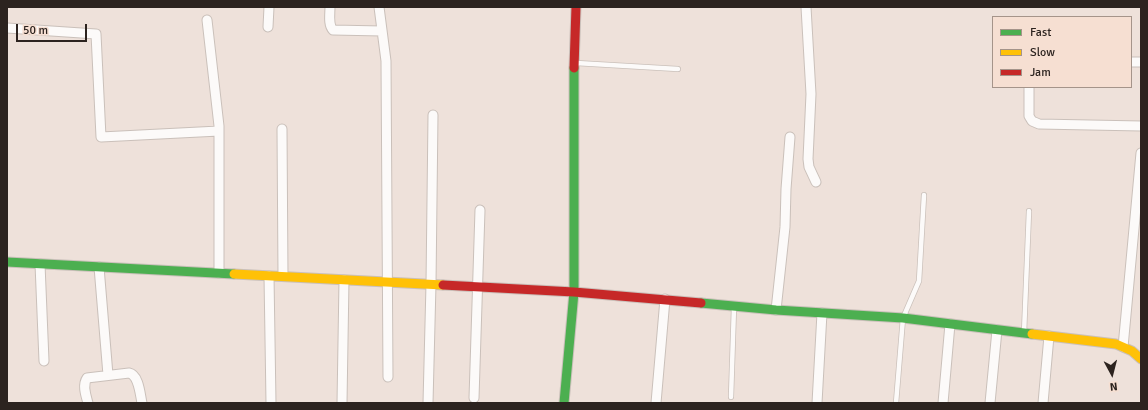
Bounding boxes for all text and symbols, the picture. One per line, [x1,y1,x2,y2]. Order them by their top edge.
scale bar [18,16,89,42]
legend [992,16,1132,88]
text: 50 m [23,23,48,38]
text: Fast [1030,25,1051,40]
text: Slow [1030,45,1055,60]
text: Jam [1030,65,1051,80]
north arrow [1092,354,1132,394]
text: N [1109,379,1118,393]

